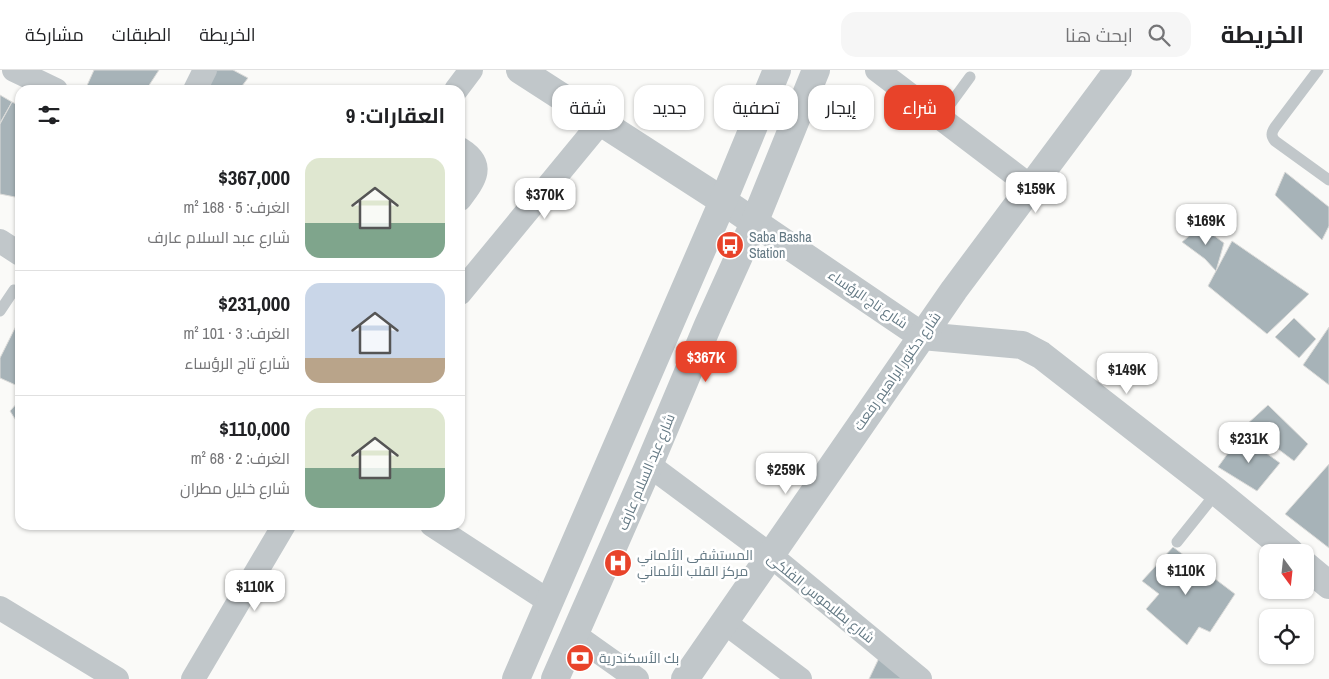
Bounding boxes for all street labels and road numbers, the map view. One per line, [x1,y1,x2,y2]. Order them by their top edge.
street label: شارع تاج الرؤساء [825,266,911,332]
street label: شارع دكتور ابراهيم رفعت [849,308,946,434]
street label: شارع عبد السلام عارف [613,411,680,533]
street label: شارع بطليموس الفلكى [764,549,878,647]

